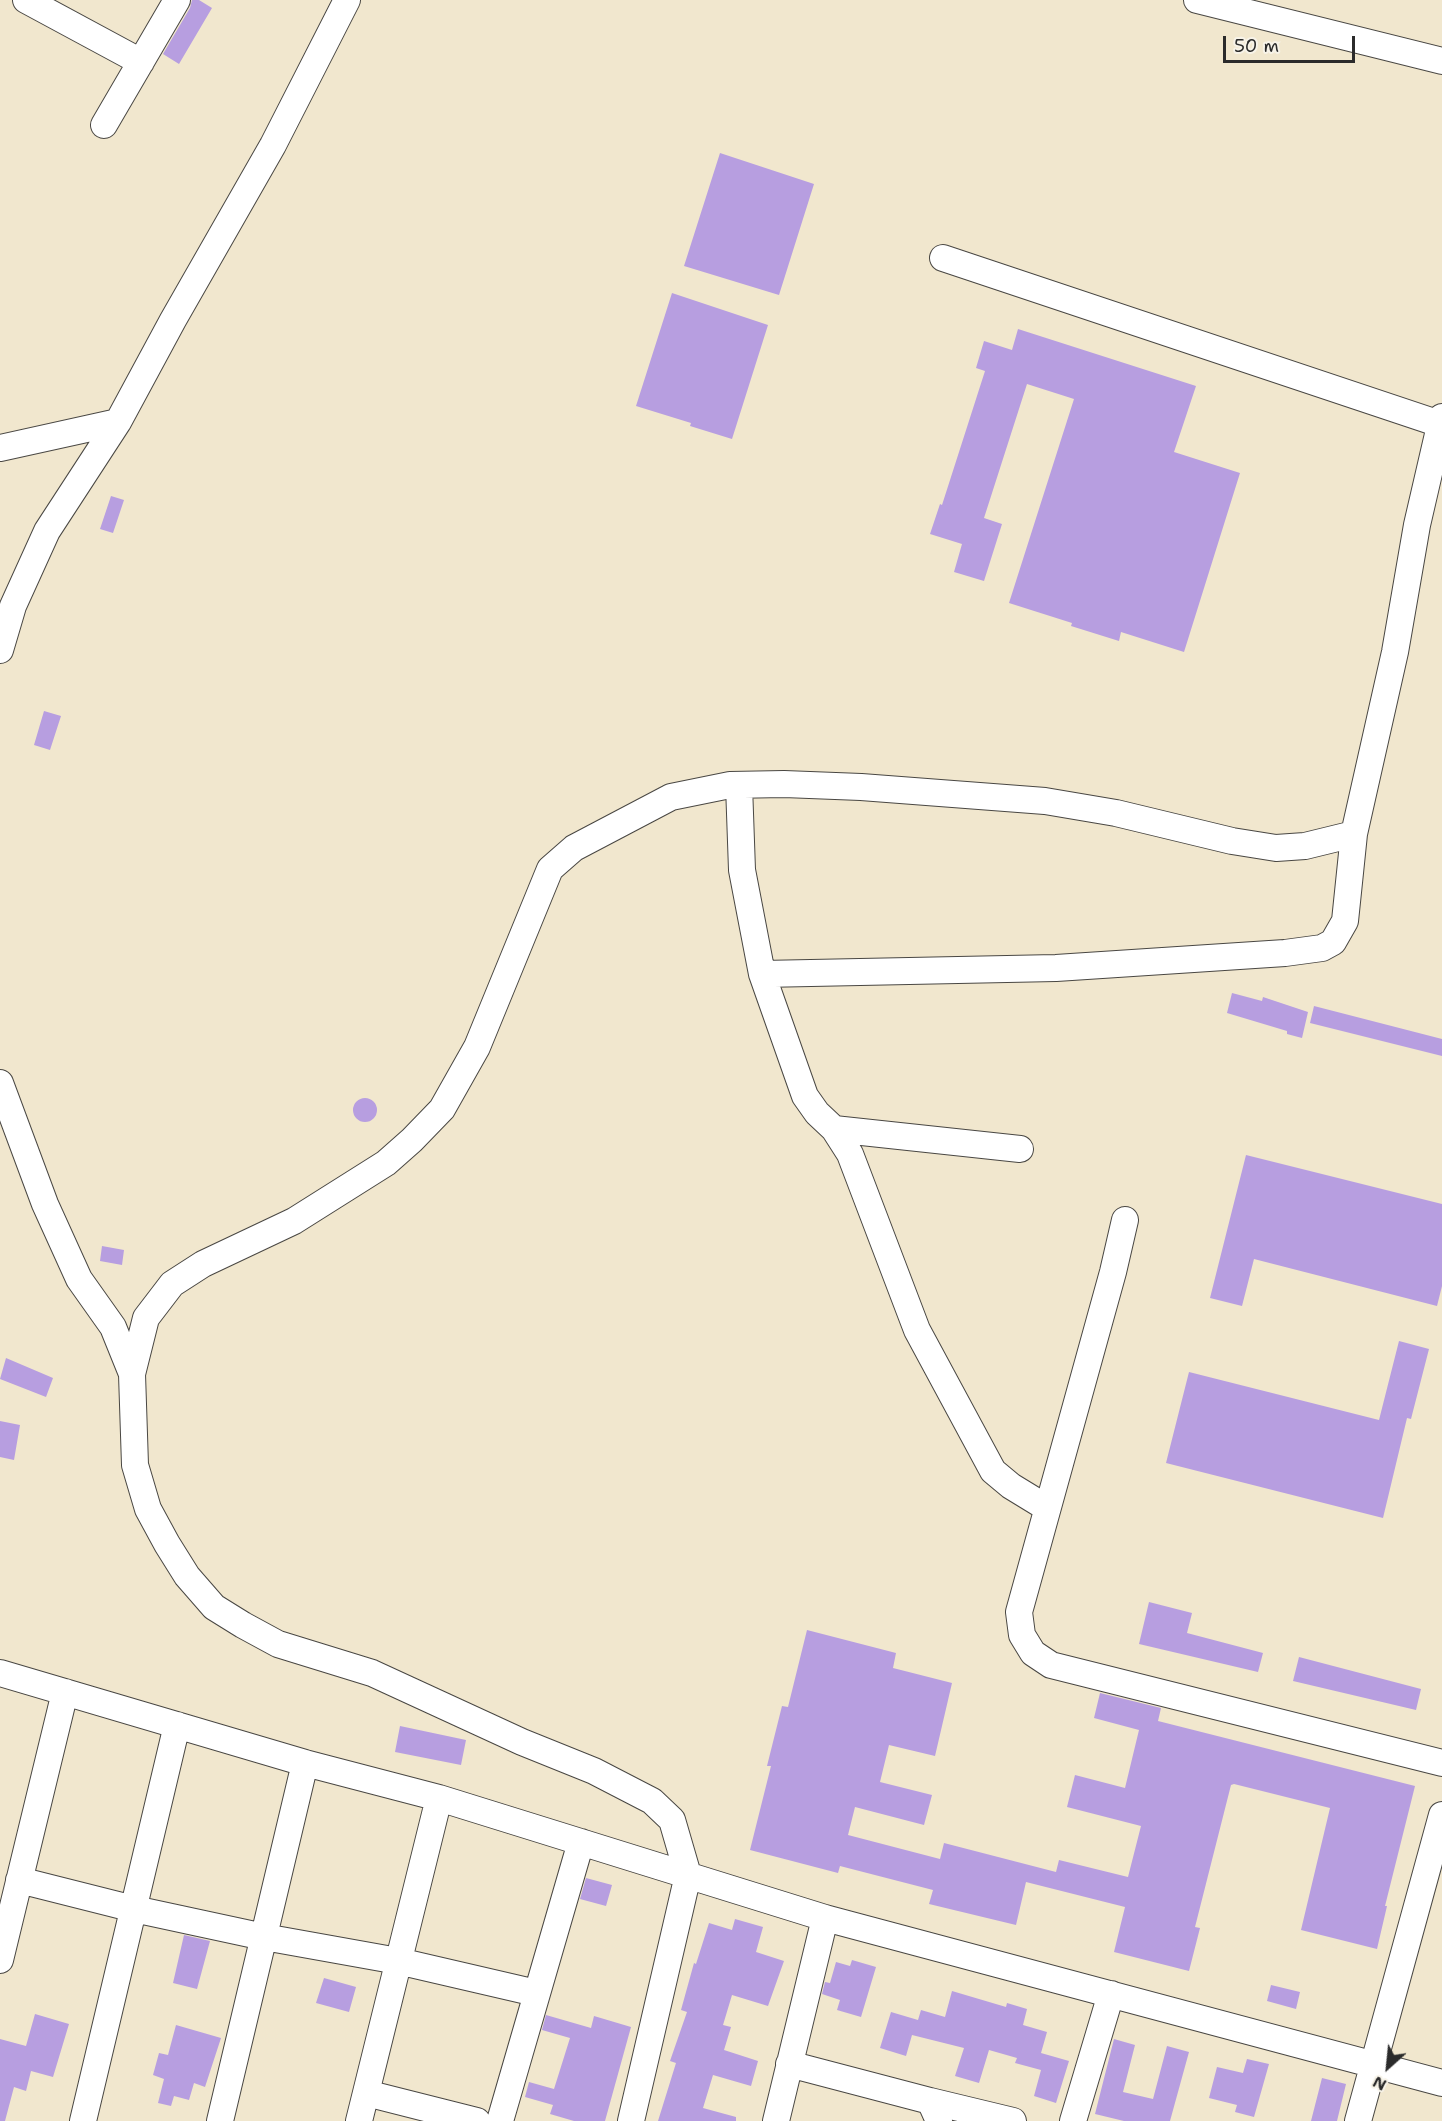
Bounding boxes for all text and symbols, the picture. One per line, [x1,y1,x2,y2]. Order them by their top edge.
scale bar [1226,24,1358,62]
text: 50 m [1234,34,1279,58]
north arrow [1358,2037,1418,2097]
text: N [1369,2071,1390,2096]

